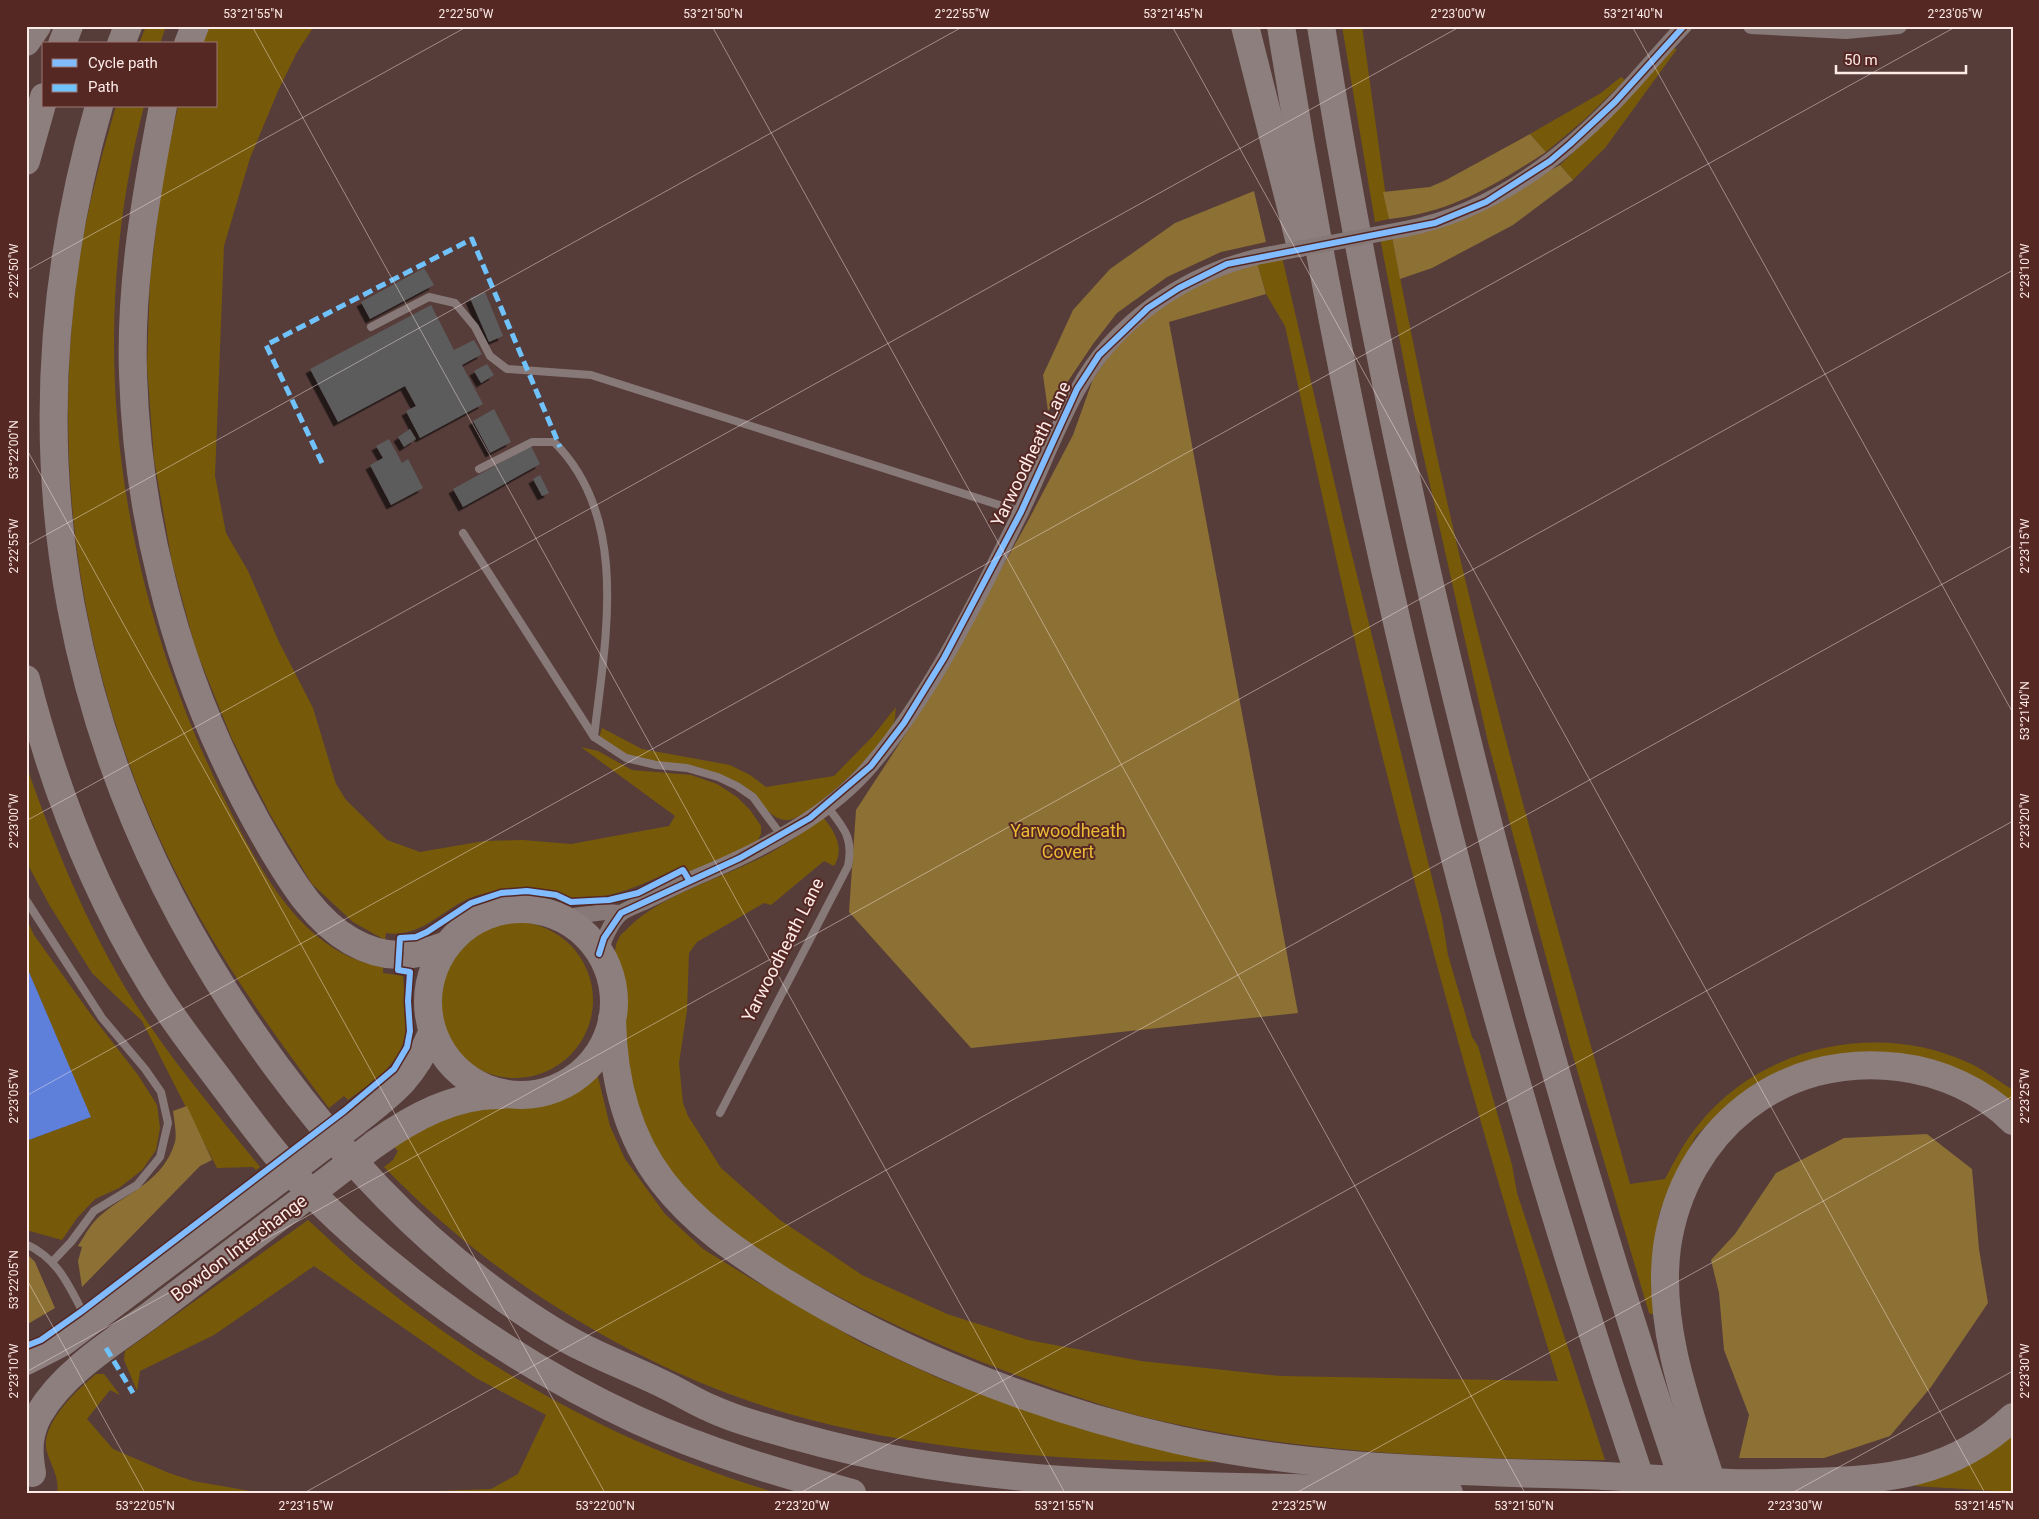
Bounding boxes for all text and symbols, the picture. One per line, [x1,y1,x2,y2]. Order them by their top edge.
text: 53°21'55"N [223,7,283,21]
text: 2°22'50"W [439,7,494,21]
text: 53°21'50"N [683,7,743,21]
text: 2°22'55"W [935,7,990,21]
text: 53°21'45"N [1143,7,1203,21]
text: 2°23'00"W [1431,7,1486,21]
text: 53°21'40"N [1603,7,1663,21]
text: 2°23'05"W [1928,7,1983,21]
legend [42,42,218,108]
scale bar [1836,42,1966,74]
text: 50 m [1844,51,1878,69]
text: Cycle path [88,54,158,72]
text: Path [88,78,119,96]
text: 2°22'50"W [7,243,21,298]
text: 2°23'10"W [2018,243,2032,298]
street label: Yarwoodheath Lane [986,378,1075,530]
text: 53°22'00"N [7,420,21,480]
text: 2°22'55"W [7,518,21,573]
text: 2°23'15"W [2018,518,2032,573]
text: 53°21'40"N [2018,681,2032,741]
text: 2°23'00"W [7,793,21,848]
text: 2°23'20"W [2018,793,2032,848]
park label: Yarwoodheath Covert [1010,820,1126,862]
street label: Yarwoodheath Lane [737,874,828,1025]
text: 2°23'05"W [7,1068,21,1123]
text: 2°23'25"W [2018,1068,2032,1123]
street label: Bowdon Interchange [167,1190,311,1306]
text: 53°22'05"N [7,1250,21,1310]
text: 2°23'10"W [7,1343,21,1398]
text: 2°23'30"W [2018,1343,2032,1398]
text: 53°22'05"N [115,1499,175,1513]
text: 2°23'15"W [279,1499,334,1513]
text: 53°22'00"N [575,1499,635,1513]
text: 2°23'20"W [775,1499,830,1513]
text: 53°21'55"N [1034,1499,1094,1513]
text: 2°23'25"W [1272,1499,1327,1513]
text: 53°21'50"N [1494,1499,1554,1513]
text: 2°23'30"W [1768,1499,1823,1513]
text: 53°21'45"N [1954,1499,2014,1513]

